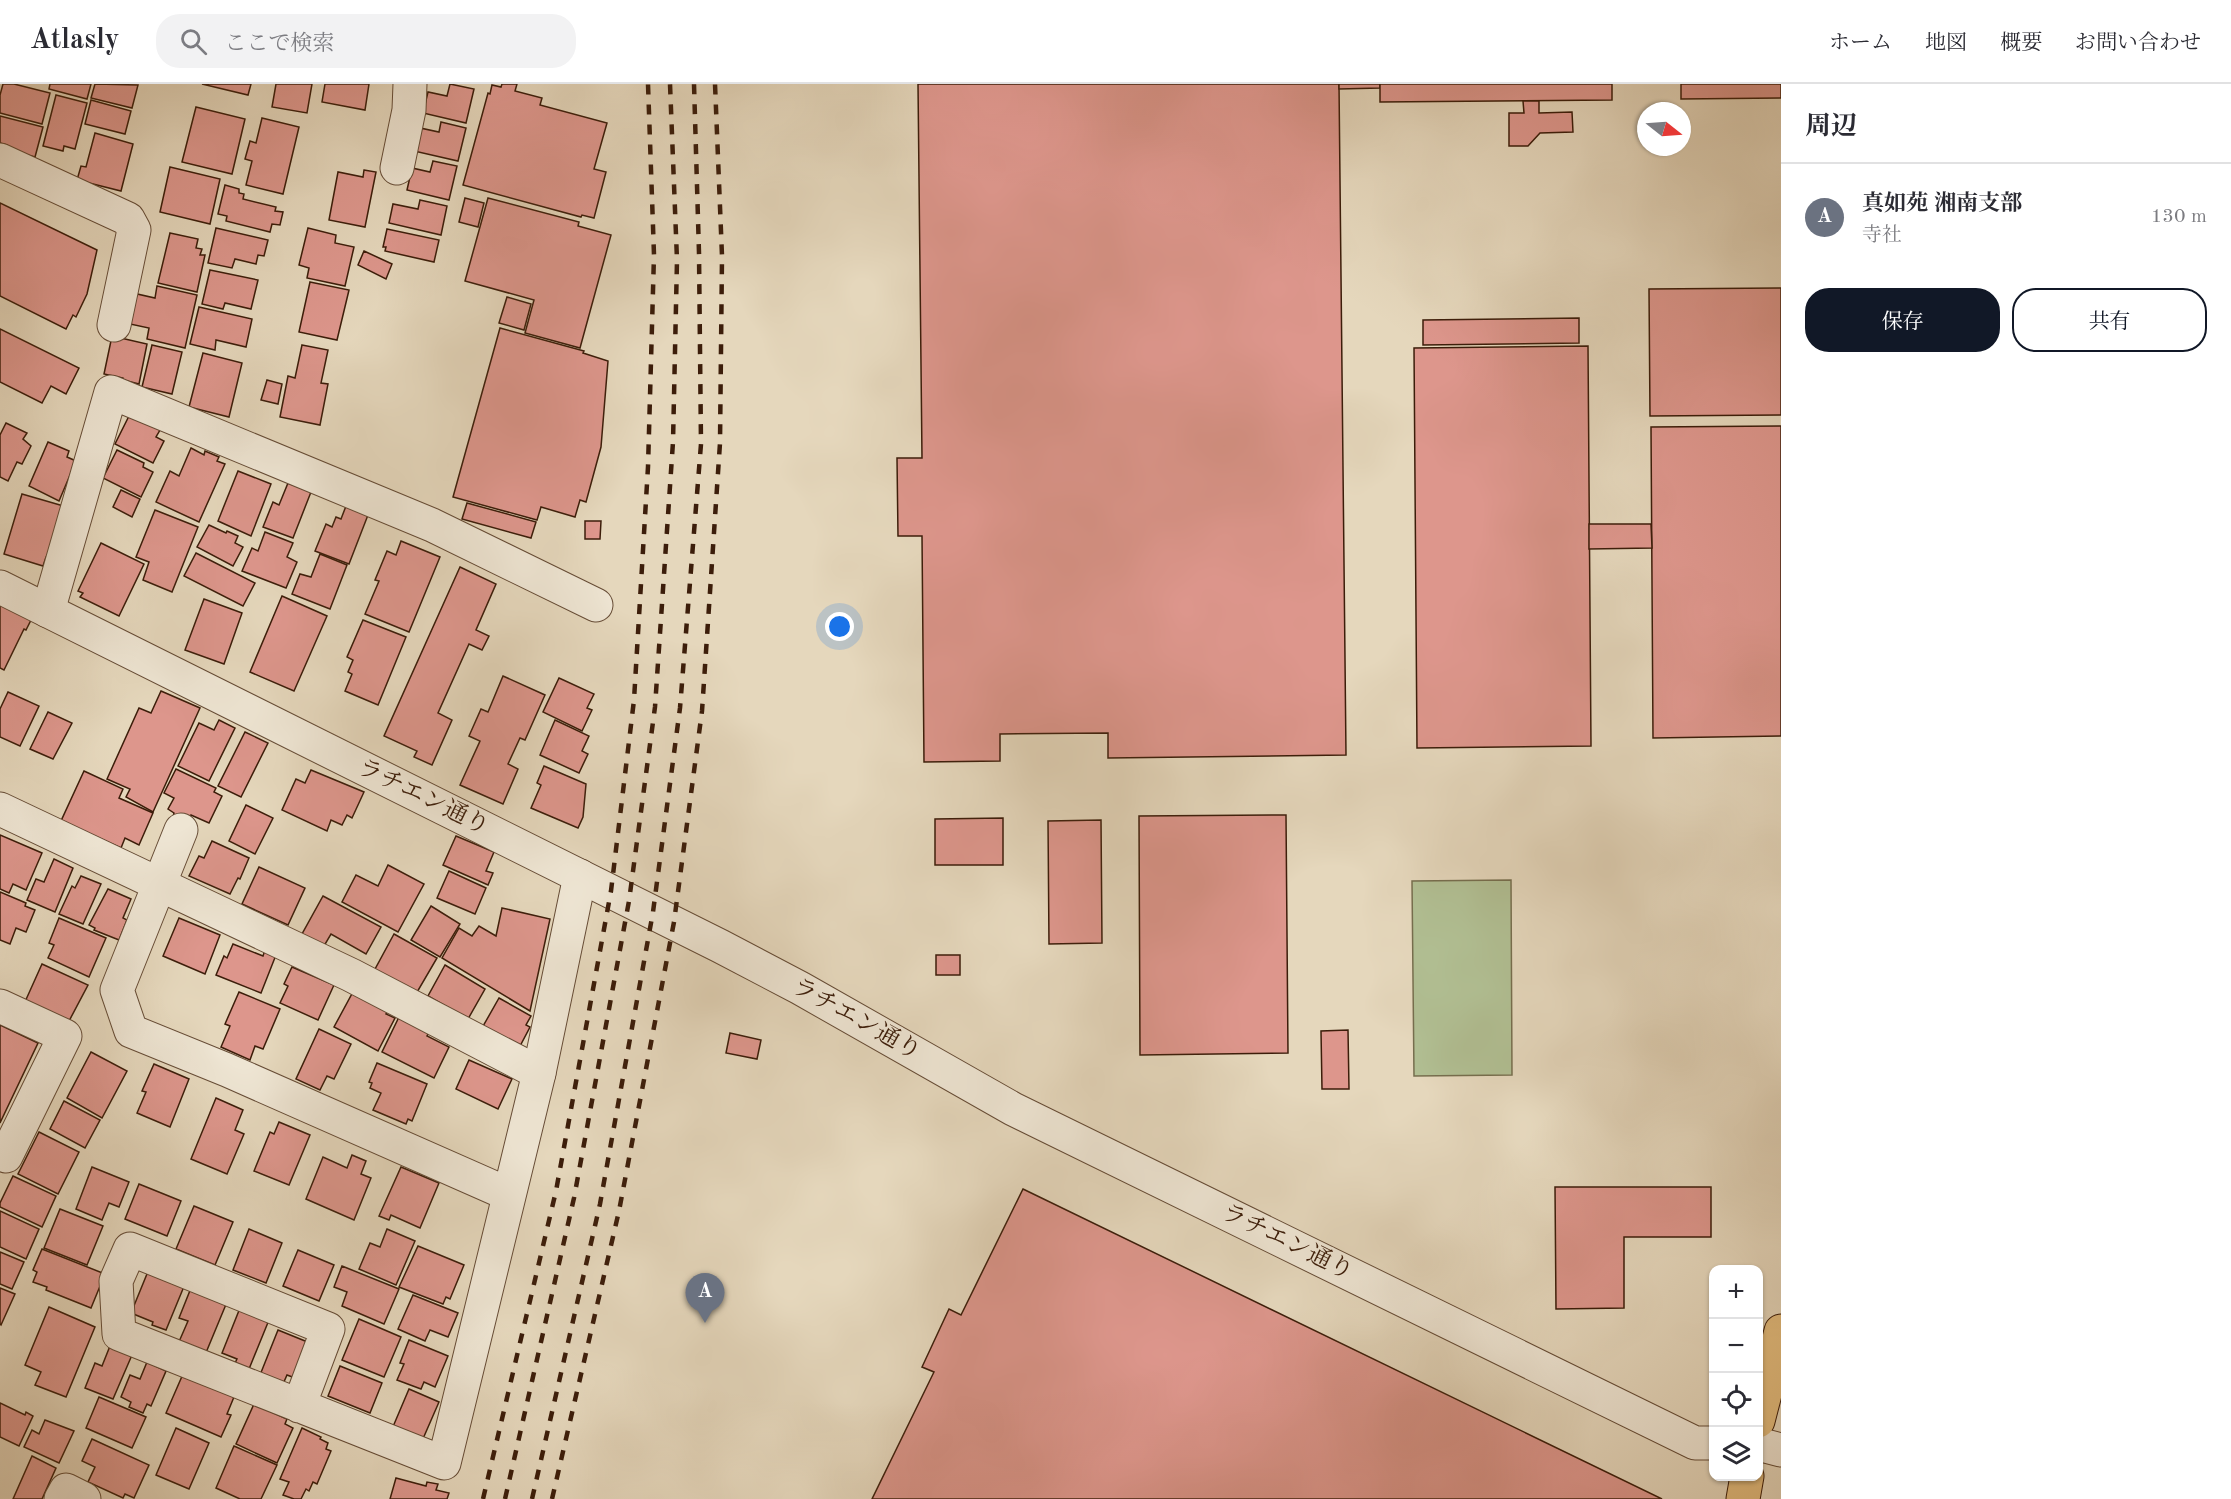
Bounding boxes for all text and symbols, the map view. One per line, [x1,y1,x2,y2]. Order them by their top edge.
search box [156,14,576,68]
icon: search [177,25,210,58]
text: Atlasly [30,27,120,55]
text: ここで検索 [225,33,335,55]
text: ホーム [1829,33,1892,54]
text: 地図 [1925,33,1967,54]
text: 概要 [2000,33,2042,54]
text: お問い合わせ [2075,33,2201,54]
north arrow [1637,102,1691,156]
text: 周辺 [1805,114,1857,140]
text: 真如苑 湘南支部 [1862,193,2022,215]
text: A [1817,207,1832,227]
text: 130 m [2151,207,2207,227]
text: 寺社 [1862,226,1902,246]
button: 保存 [1805,288,2000,352]
button: 共有 [2012,288,2207,352]
your location [825,612,854,641]
street label: ラチエン通り [353,754,493,840]
street label: ラチエン通り [788,973,925,1065]
street label: ラチエン通り [1217,1199,1357,1285]
map controls [1709,1265,1763,1481]
button: + [1709,1265,1763,1319]
pin: A [686,1274,724,1323]
button: − [1709,1319,1763,1373]
button: locate [1709,1373,1763,1427]
button: layers [1709,1427,1763,1481]

